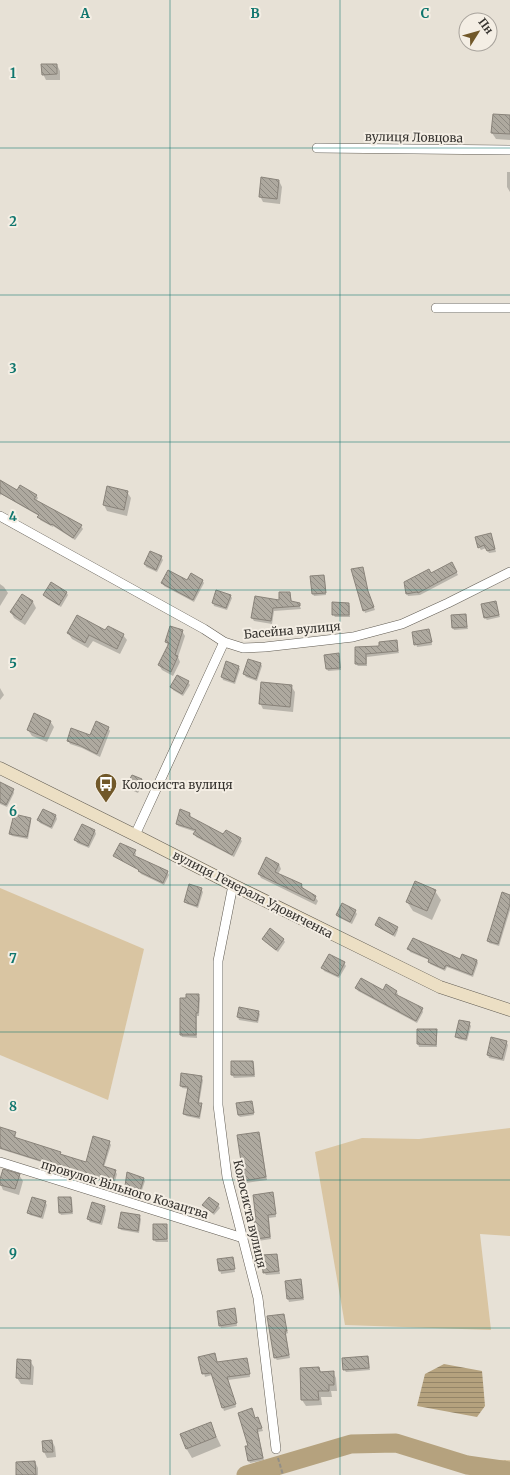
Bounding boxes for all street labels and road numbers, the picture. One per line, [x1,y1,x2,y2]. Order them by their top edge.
street label: вулиця Ловцова [365,129,464,145]
street label: Басейна вулиця [243,618,341,642]
street label: вулиця Генерала Удовиченка [170,847,336,941]
street label: провулок Вільного Козацтва [39,1156,211,1222]
street label: Колосиста вулиця [230,1158,270,1270]

